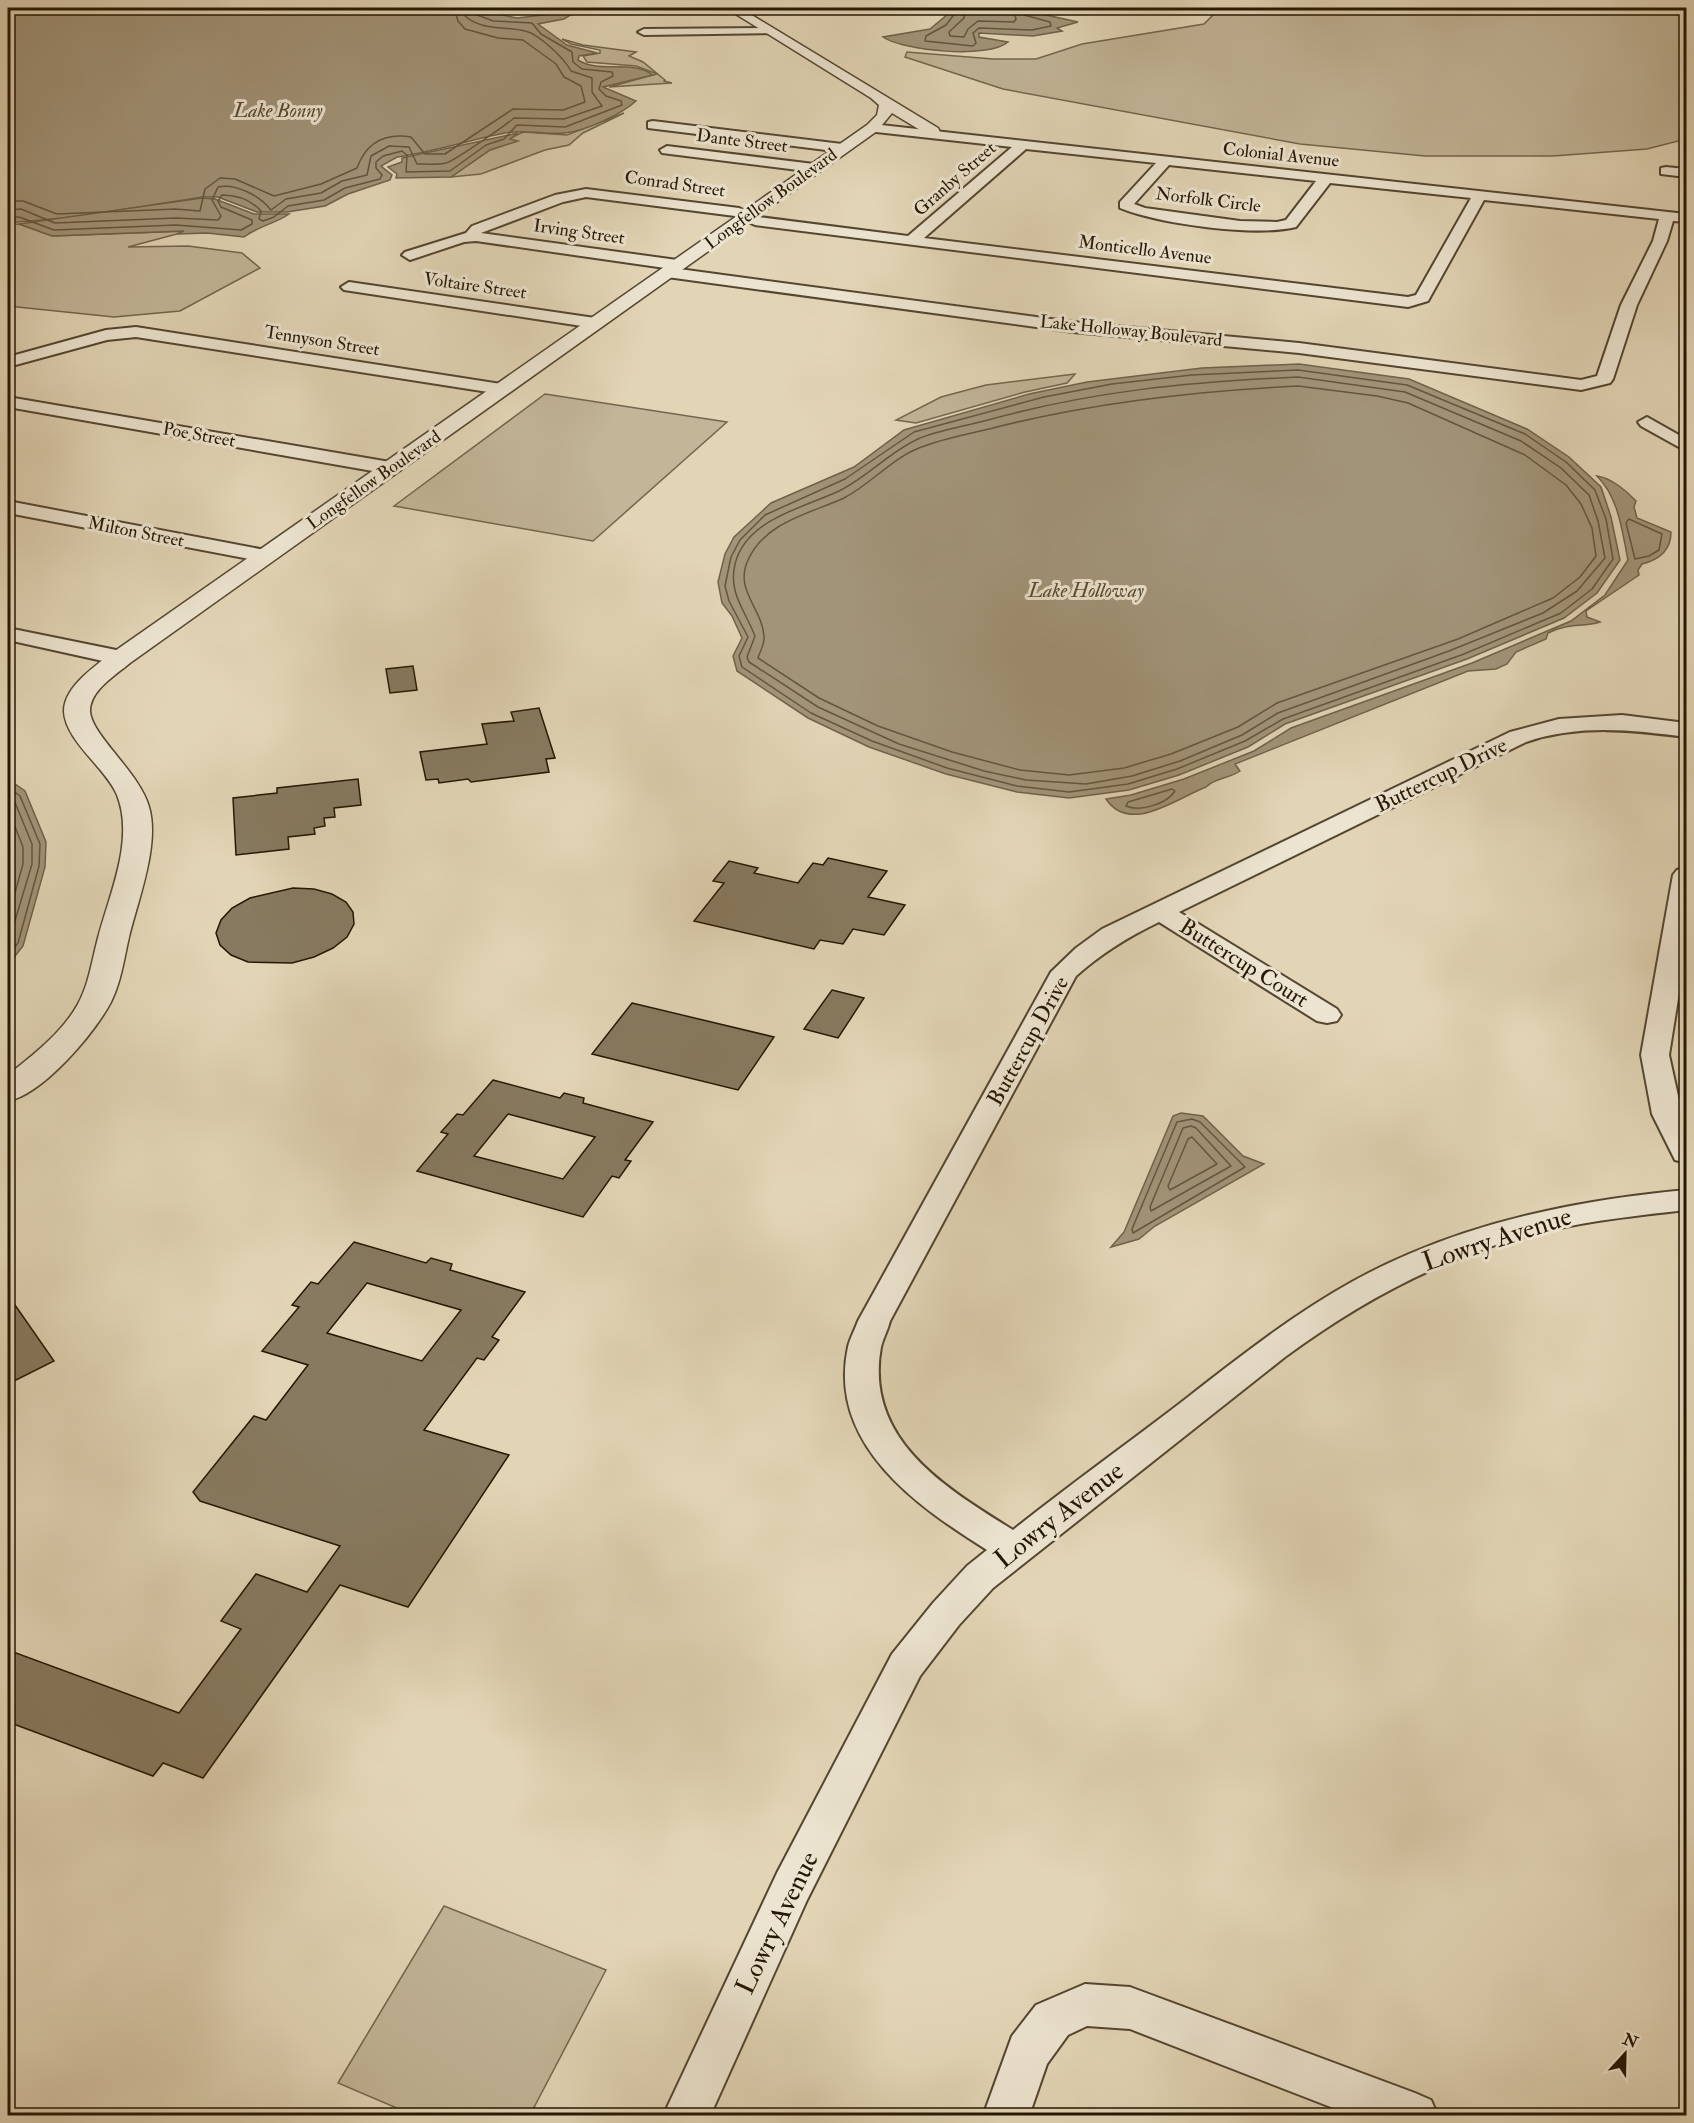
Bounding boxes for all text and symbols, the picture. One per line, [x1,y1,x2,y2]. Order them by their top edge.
water label: Lake Bonny [232,98,323,123]
street label: Dante Street [695,124,789,158]
street label: Granby Street [909,137,1001,221]
street label: Colonial Avenue [1222,137,1341,173]
street label: Longfellow Boulevard [700,143,842,255]
street label: Conrad Street [623,166,727,202]
street label: Norfolk Circle [1154,182,1263,218]
street label: Irving Street [532,214,626,250]
street label: Monticello Avenue [1077,230,1213,270]
street label: Voltaire Street [422,267,528,305]
street label: Lake Holloway Boulevard [1039,310,1223,352]
street label: Tennyson Street [263,321,381,361]
street label: Poe Street [161,417,237,453]
street label: Longfellow Boulevard [303,425,446,535]
street label: Milton Street [86,511,186,553]
water label: Lake Holloway [1027,578,1144,603]
street label: Buttercup Drive [1370,731,1512,820]
street label: Buttercup Court [1174,912,1314,1015]
street label: Buttercup Drive [981,971,1076,1111]
street label: Lowry Avenue [1418,1199,1576,1279]
street label: Lowry Avenue [988,1454,1130,1576]
street label: Lowry Avenue [728,1846,826,2000]
north arrow [1595,2024,1655,2084]
text: N [1619,2029,1641,2053]

